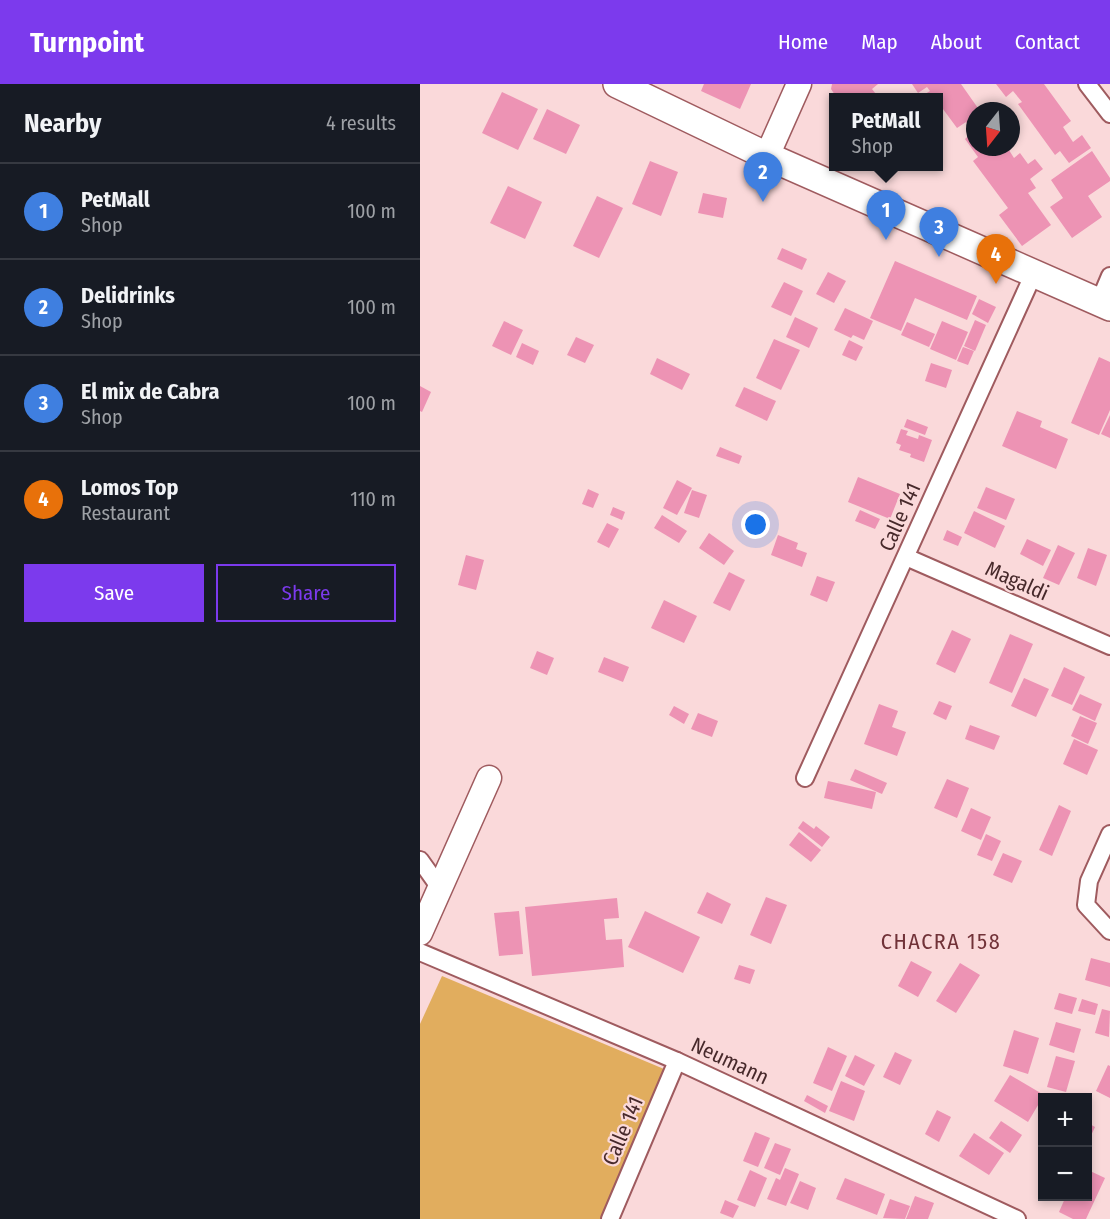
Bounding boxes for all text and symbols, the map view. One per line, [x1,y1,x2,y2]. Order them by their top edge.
text: Turnpoint [30,26,144,59]
text: Home [778,29,828,55]
text: Map [861,29,898,55]
text: About [931,29,982,55]
text: Contact [1015,29,1080,55]
popup [829,93,943,171]
north arrow [966,102,1020,156]
text: PetMall [852,107,920,134]
text: Nearby [24,108,101,139]
text: 4 results [326,111,396,135]
text: Shop [852,134,893,158]
pin: 2 [744,152,782,202]
text: PetMall [81,186,150,213]
pin: 1 [866,190,906,240]
text: 1 [39,199,48,223]
text: 100 m [347,199,396,223]
pin: 3 [920,208,958,257]
text: Shop [81,213,123,237]
pin: 4 [976,234,1016,284]
text: Delidrinks [81,282,175,309]
text: 2 [39,295,48,319]
text: 100 m [347,295,396,319]
text: Shop [81,309,123,333]
text: El mix de Cabra [81,378,219,405]
text: 3 [39,391,48,415]
text: 100 m [347,391,396,415]
text: Shop [81,405,123,429]
text: Lomos Top [81,474,179,501]
street label: Calle 141 [873,479,927,555]
text: 4 [38,487,49,511]
text: 110 m [350,487,396,511]
text: Restaurant [81,501,170,525]
your location [741,510,770,539]
street label: Magaldi [981,556,1053,606]
button: Save [24,564,204,622]
button: Share [216,564,396,622]
district label: CHACRA 158 [881,928,1001,955]
street label: Neumann [687,1032,773,1090]
street label: Calle 141 [597,1093,649,1169]
map controls [1038,1093,1092,1201]
button: + [1038,1093,1092,1147]
button: − [1038,1147,1092,1201]

